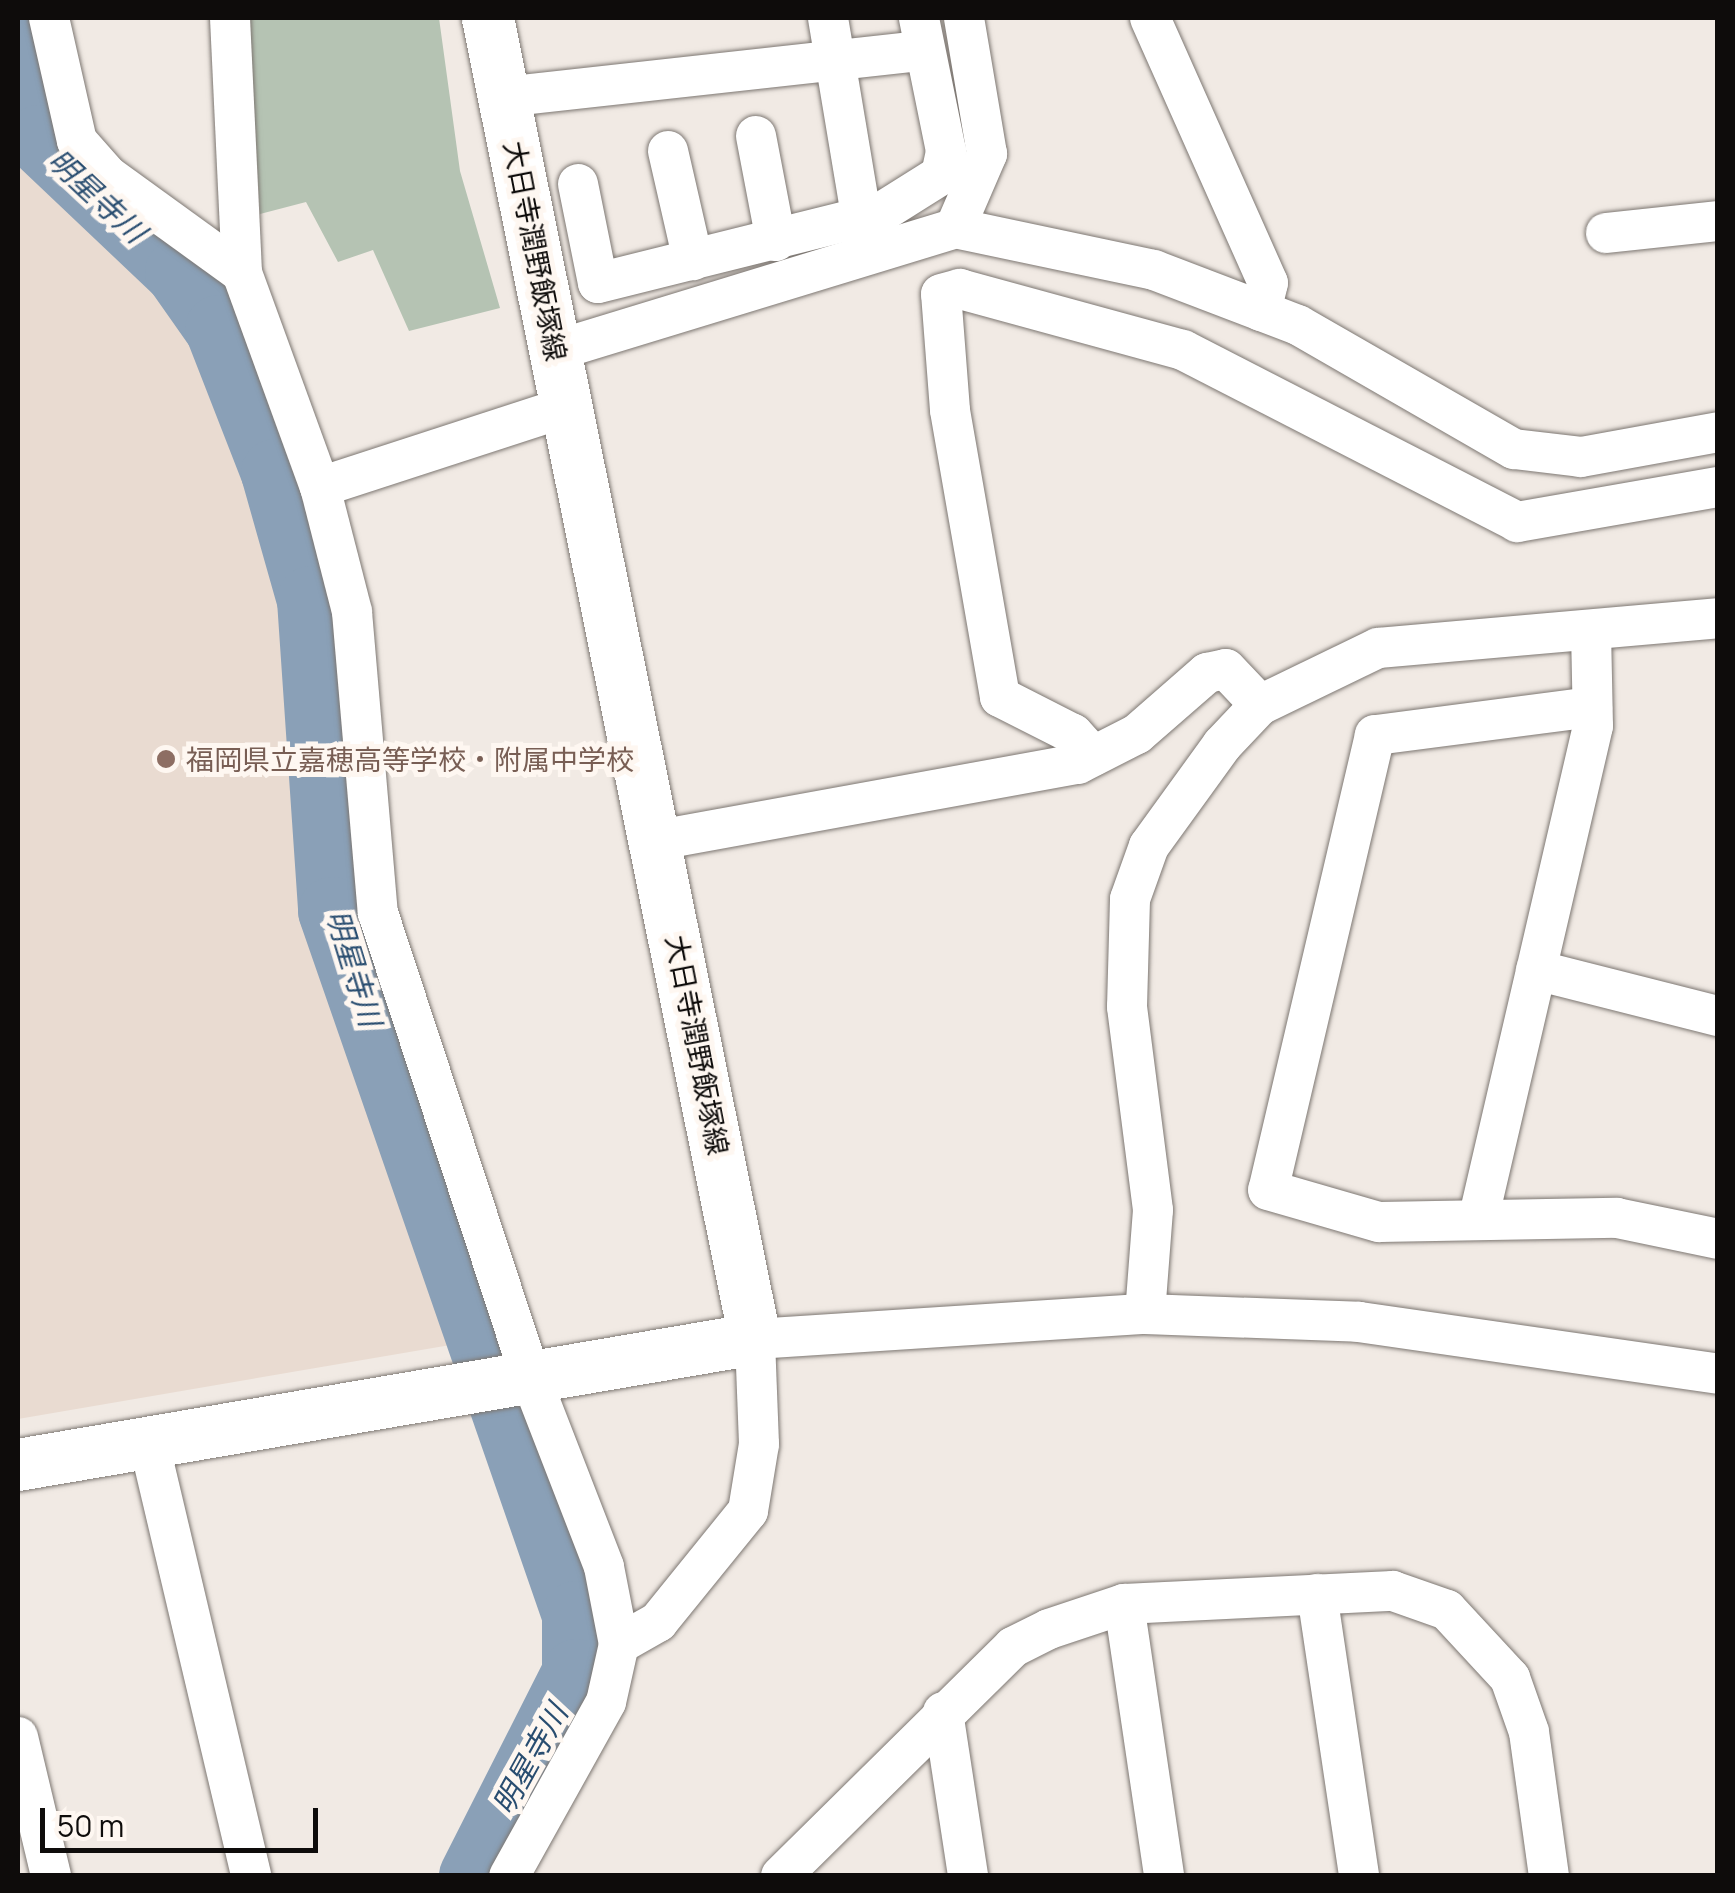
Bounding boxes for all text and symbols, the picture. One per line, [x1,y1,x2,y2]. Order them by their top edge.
street label: 大日寺潤野飯塚線 [498,138,574,364]
water label: 明星寺川 [41,142,153,250]
place label: 福岡県立嘉穂高等学校・附属中学校 [186,742,634,776]
marker: 福岡県立嘉穂高等学校・附属中学校 [155,748,177,770]
water label: 明星寺川 [319,905,389,1031]
street label: 大日寺潤野飯塚線 [660,932,736,1158]
water label: 明星寺川 [485,1698,575,1820]
scale bar [45,1788,322,1850]
text: 50 m [57,1805,124,1846]

